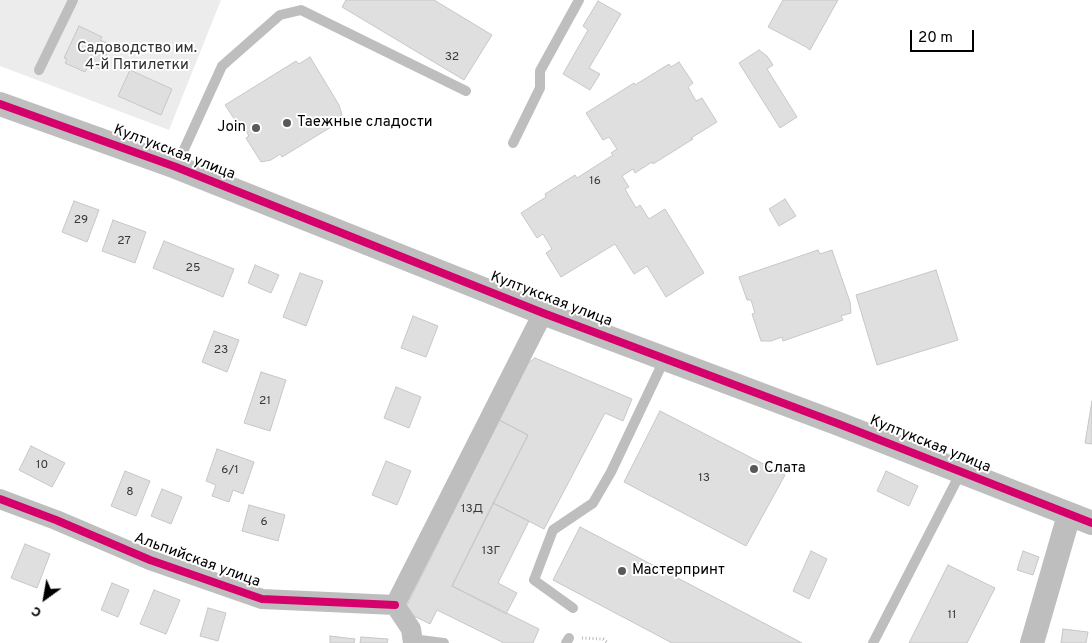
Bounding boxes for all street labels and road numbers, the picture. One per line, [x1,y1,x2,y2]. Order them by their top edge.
street label: Култукская улица [111,121,237,185]
street label: Култукская улица [488,268,614,332]
street label: Култукская улица [867,412,993,478]
street label: Альпийская улица [131,530,263,592]

